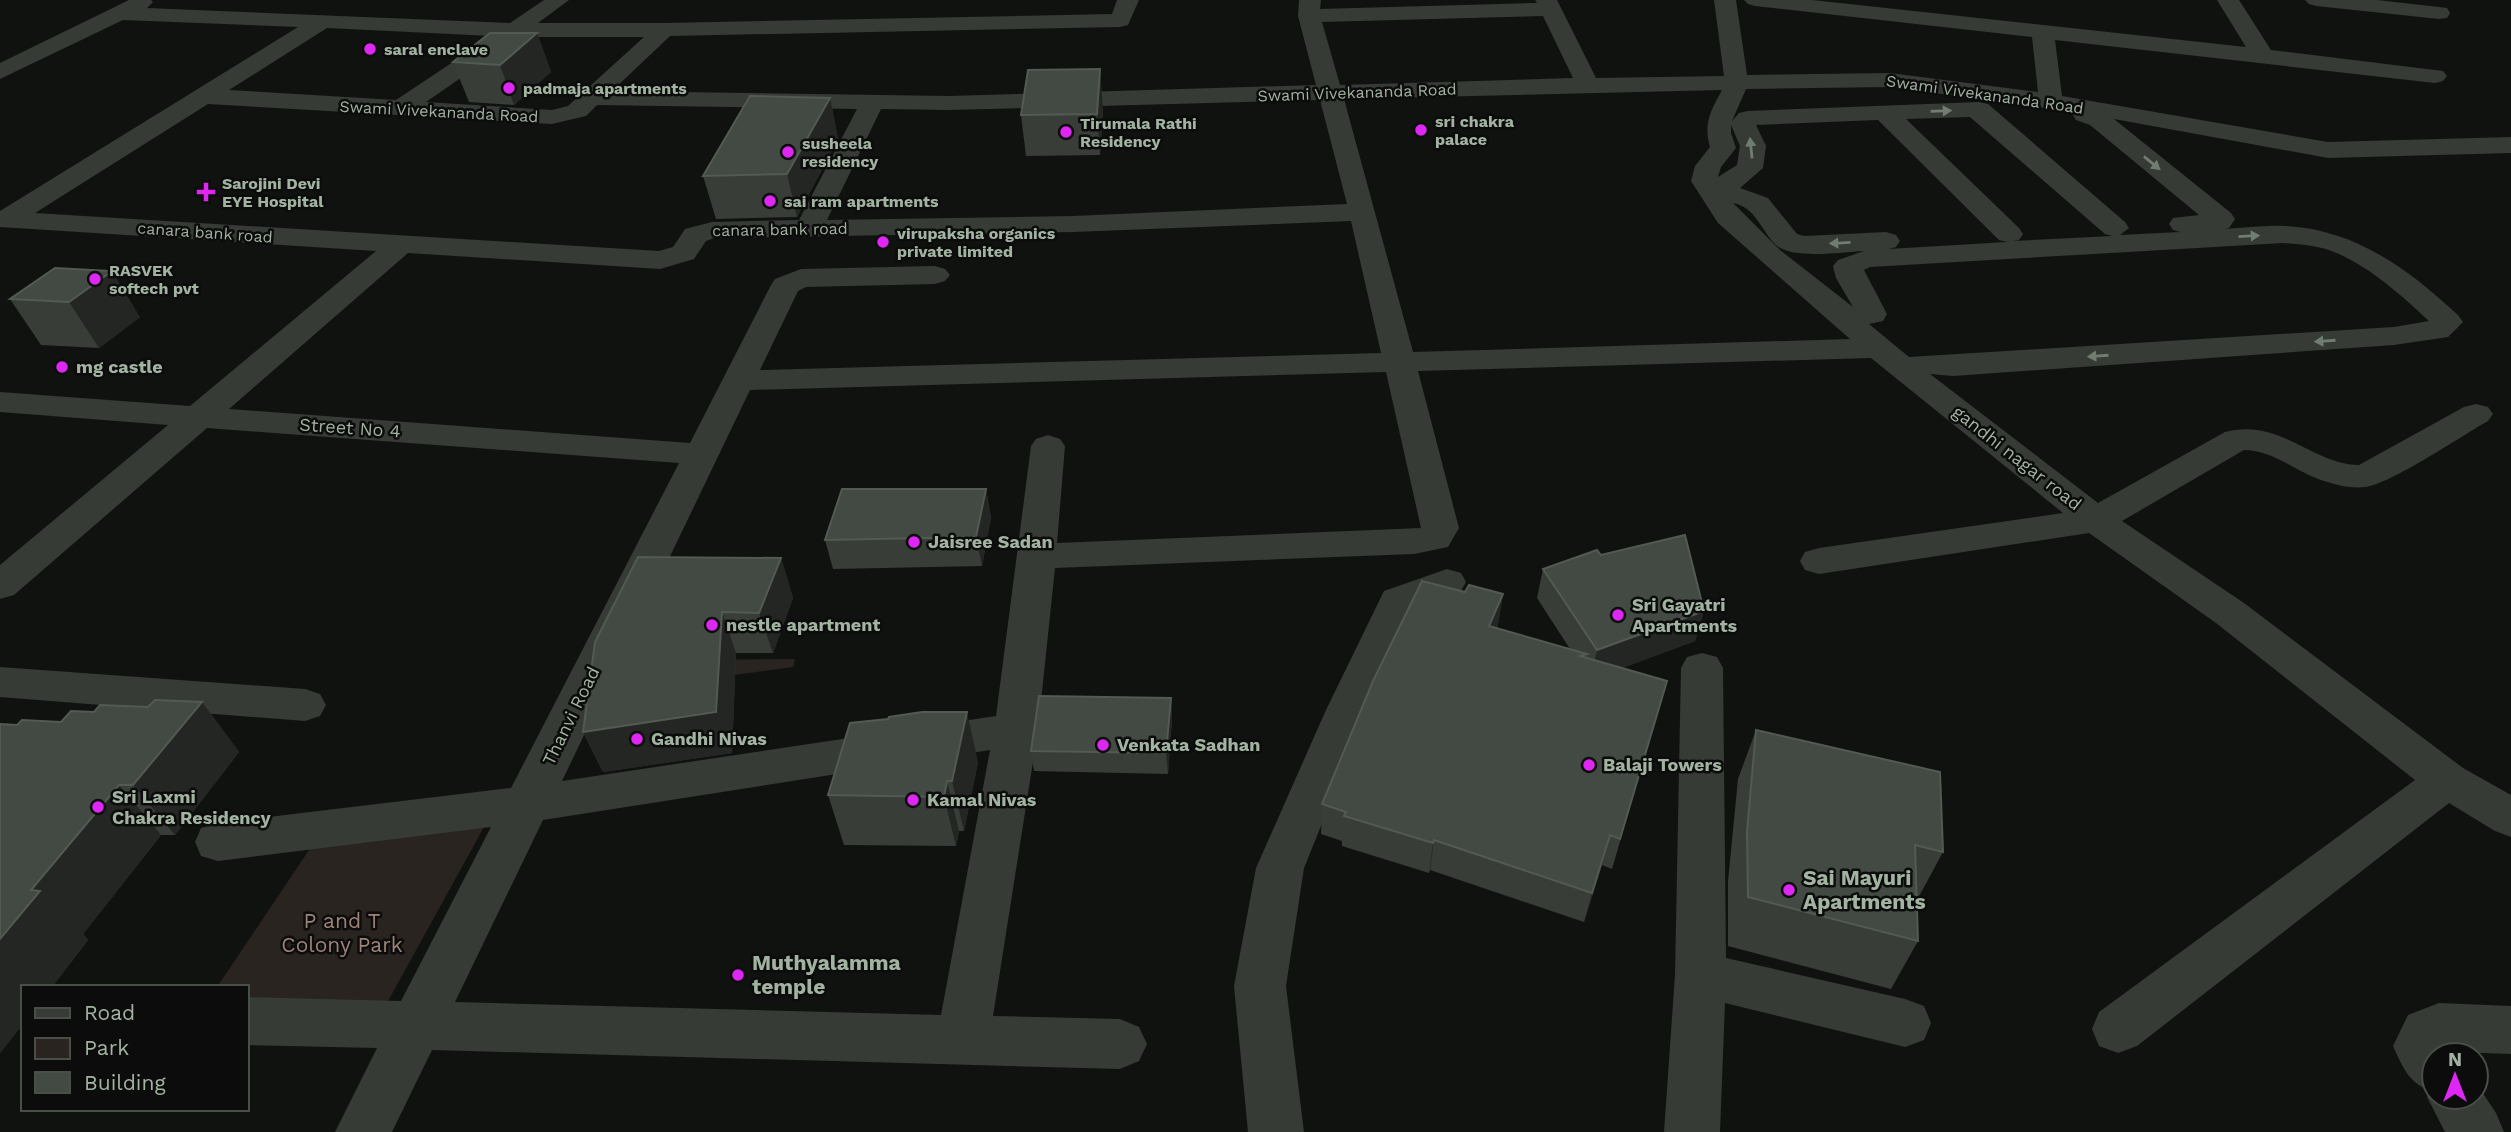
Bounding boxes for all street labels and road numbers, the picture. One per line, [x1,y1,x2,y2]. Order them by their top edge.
street label: Swami Vivekananda Road [1885,71,2085,118]
street label: Swami Vivekananda Road [1257,80,1457,105]
street label: Swami Vivekananda Road [339,97,539,126]
street label: canara bank road [137,218,273,247]
street label: canara bank road [712,219,848,240]
street label: gandhi nagar road [1949,401,2086,514]
street label: Street No 4 [299,413,401,442]
street label: Thanvi Road [538,663,603,768]

